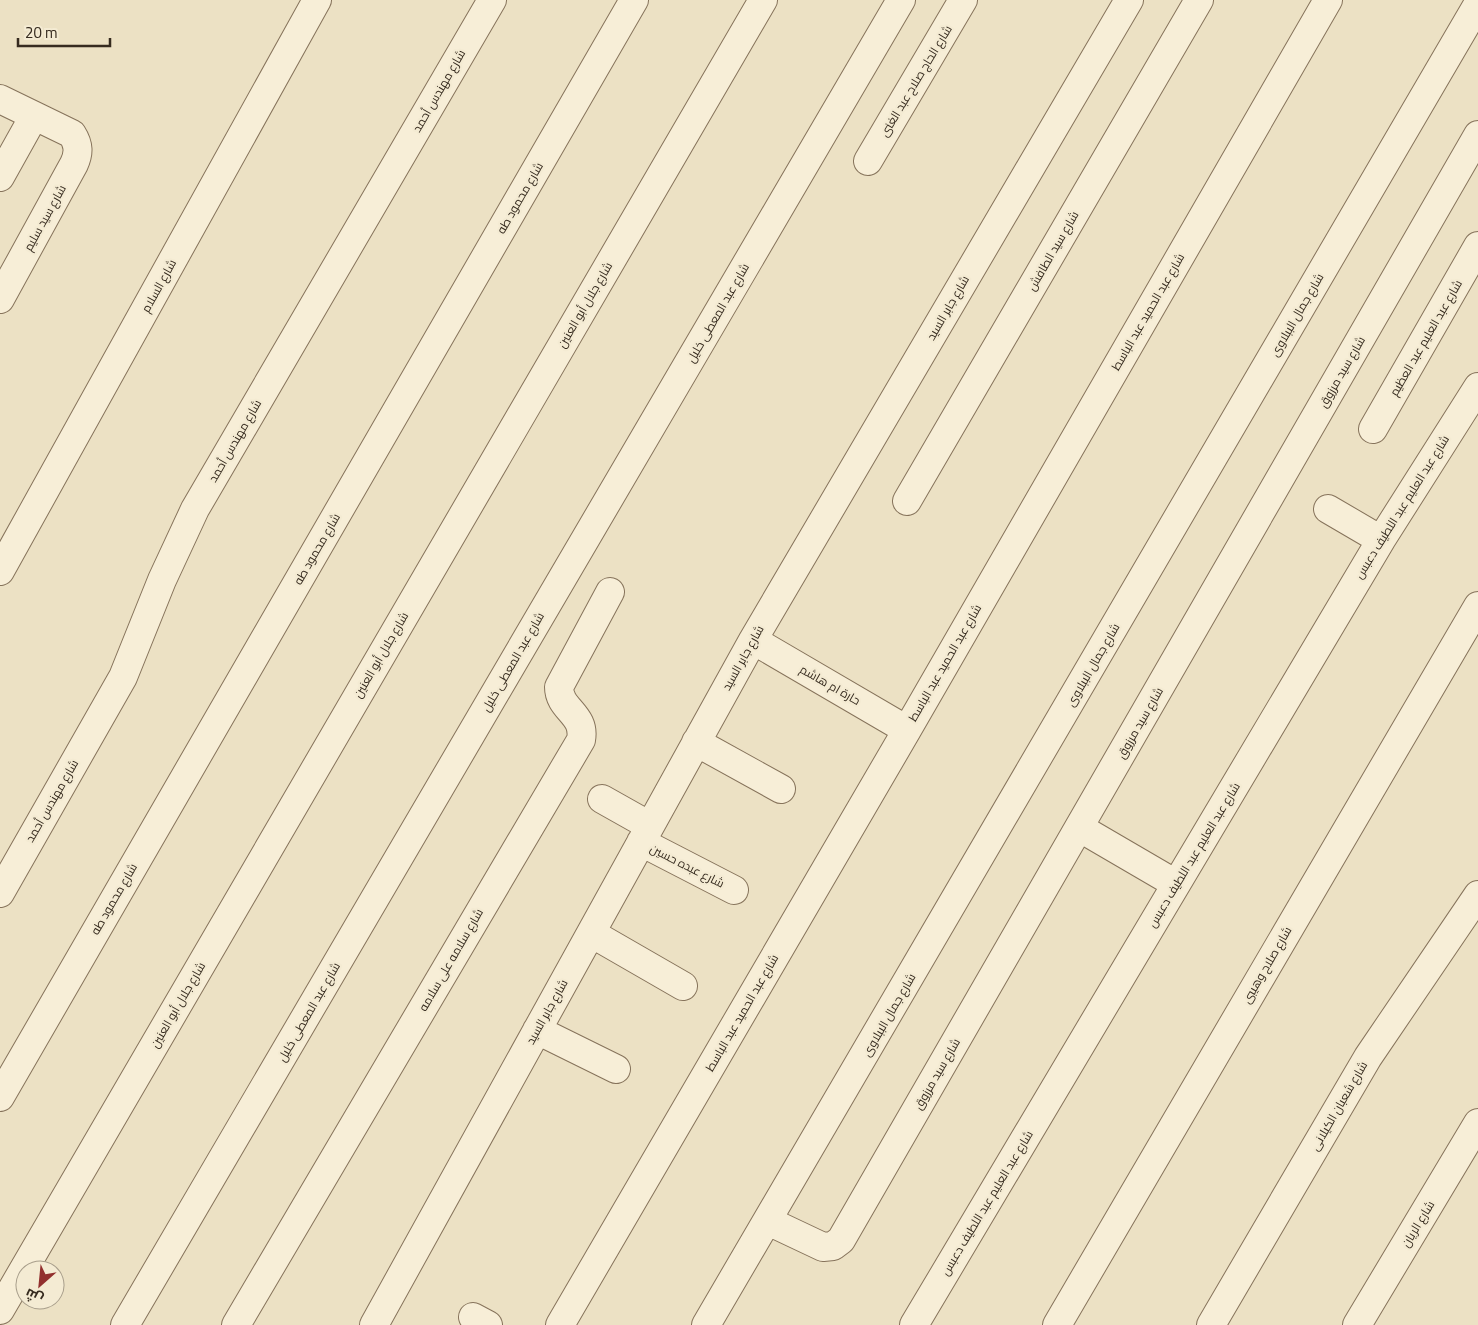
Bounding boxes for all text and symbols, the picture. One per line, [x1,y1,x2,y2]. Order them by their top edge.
scale bar [18,15,110,47]
text: 20 m [25,18,58,47]
street label: شارع الحاج صلاح عبد الغنى [873,20,958,141]
street label: شارع مهندس أحمد [405,45,472,137]
street label: شارع محمود طه [490,157,550,238]
street label: شارع سيد سليم [17,180,72,255]
street label: شارع سيد الطافش [1020,206,1085,295]
street label: شارع عبد الحميد عبد الباسط [1104,248,1191,375]
street label: شارع السلام [134,255,183,317]
street label: شارع جلال أبو العنين [550,257,619,352]
street label: شارع عبد المعطى خليل [680,258,756,367]
street label: شارع جمال الببلاوى [1263,268,1330,361]
street label: شارع جابر السيد [920,271,976,345]
street label: شارع عبد العليم عبد العظيم [1383,275,1469,401]
street label: شارع سيد مرزوق [1312,331,1371,412]
street label: شارع مهندس أحمد [201,395,268,487]
street label: شارع عبد العليم عبد اللطيف دعبس [1348,430,1456,583]
street label: شارع محمود طه [287,508,347,589]
street label: شارع عبد الحميد عبد الباسط [901,599,988,726]
street label: شارع جلال أبو العنين [346,607,415,702]
street label: شارع عبد المعطى خليل [475,607,551,716]
street label: شارع جمال الببلاوى [1059,618,1126,711]
street label: شارع جابر السيد [715,620,770,695]
street label: حارة ام هاشم [795,658,865,711]
street label: شارع سيد مرزوق [1110,682,1169,763]
street label: شارع مهندس أحمد [18,755,85,847]
street label: شارع عبد العليم عبد اللطيف دعبس [1141,777,1246,932]
street label: شارع عبده حسين [646,837,729,894]
street label: شارع محمود طه [84,858,144,939]
street label: شارع سلامه على سلامه [412,904,490,1016]
street label: شارع صلاح وهيبى [1235,922,1298,1008]
street label: شارع عبد الحميد عبد الباسط [698,949,785,1076]
street label: شارع جلال أبو العنين [143,957,212,1052]
street label: شارع عبد المعطى خليل [271,957,347,1066]
street label: شارع جمال الببلاوى [855,968,922,1061]
street label: شارع جابر السيد [519,974,574,1049]
street label: شارع سيد مرزوق [907,1033,966,1114]
street label: شارع شعبان الكيلانى [1303,1056,1374,1155]
street label: شارع عبد العليم عبد اللطيف دعبس [934,1125,1039,1280]
street label: شارع الريان [1394,1196,1441,1252]
north arrow [15,1260,65,1310]
text: ش [20,1281,48,1312]

